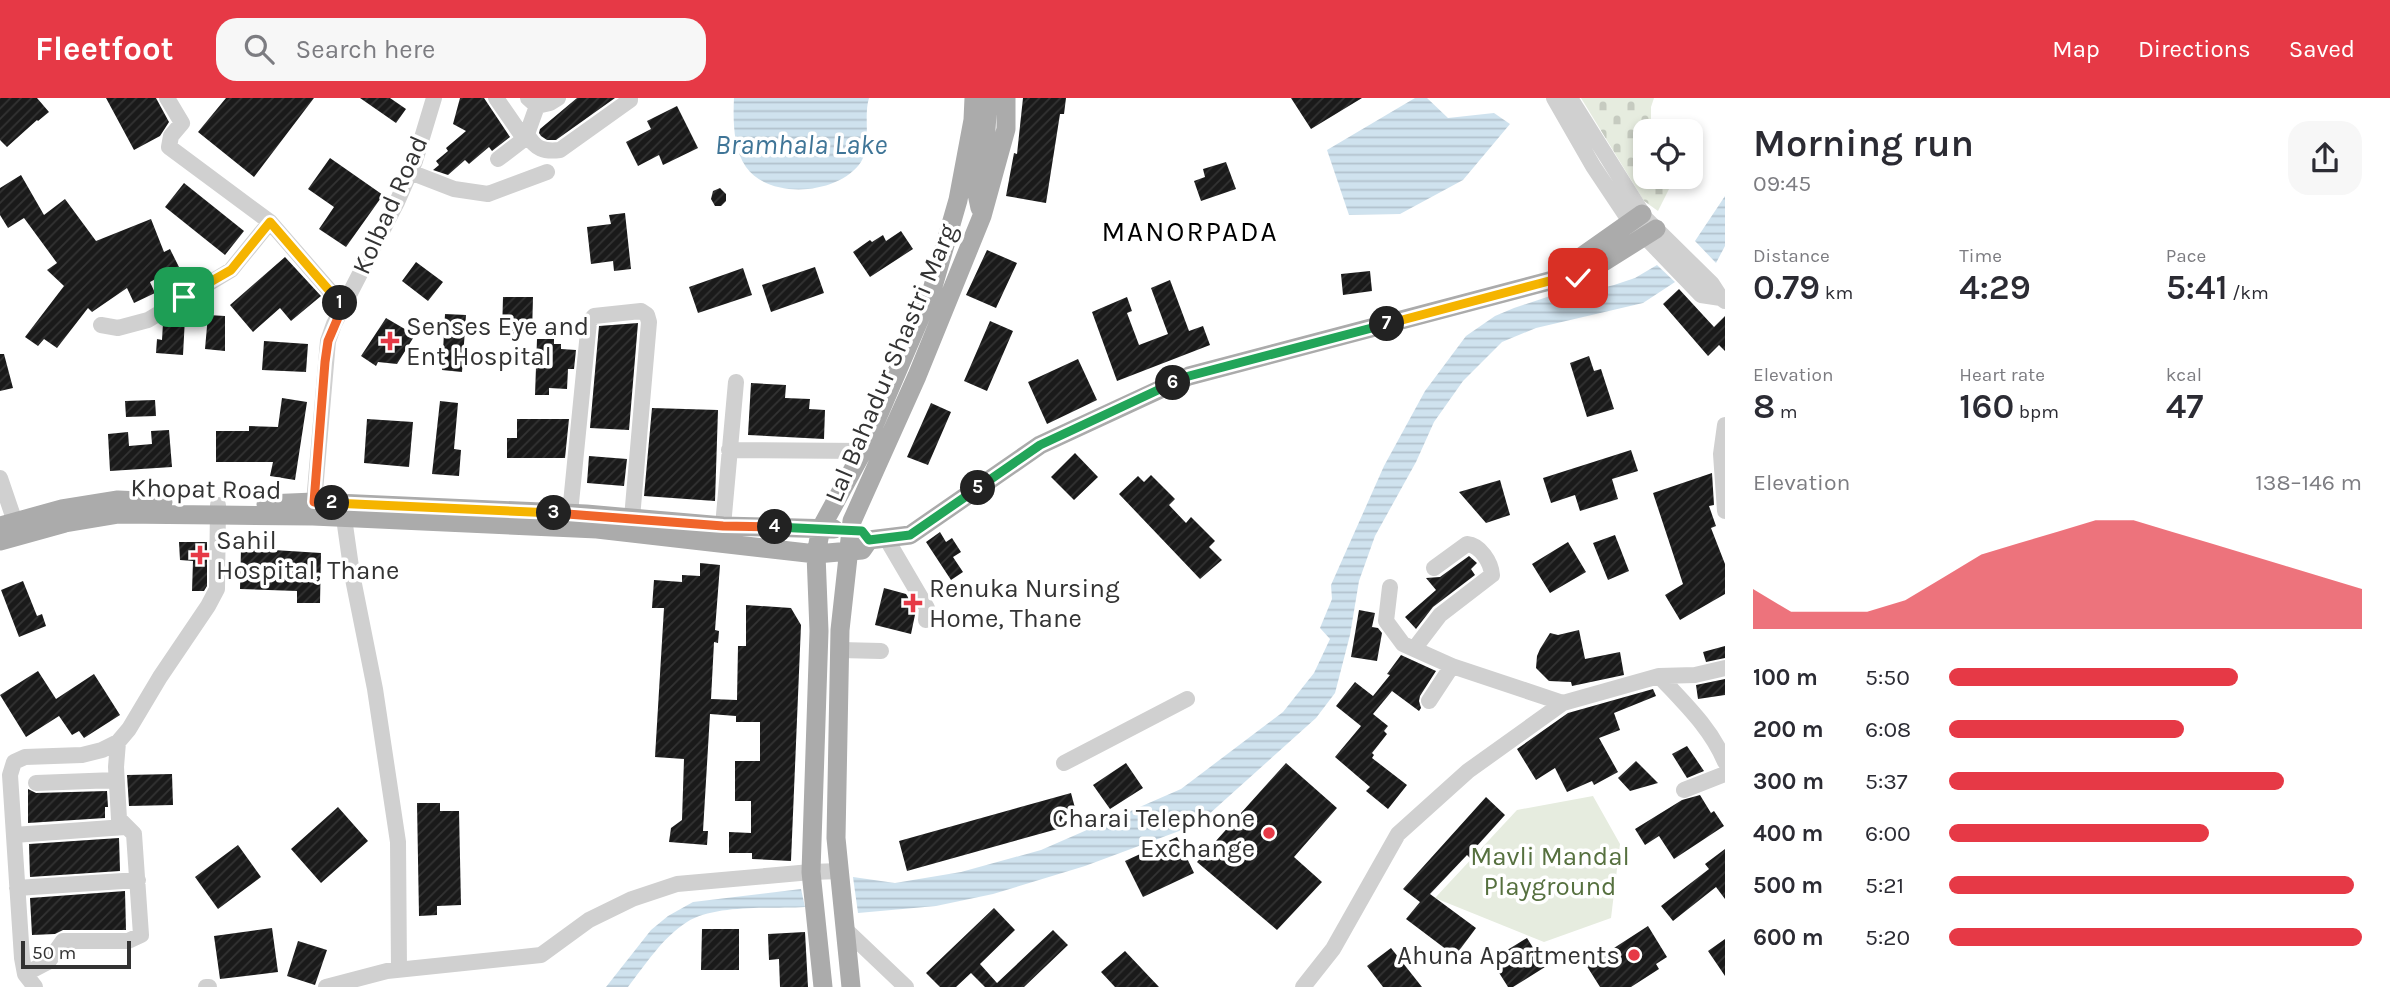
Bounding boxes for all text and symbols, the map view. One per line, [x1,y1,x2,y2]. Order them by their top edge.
search box [216,18,706,81]
text: Fleetfoot [35,30,174,68]
icon: search [240,30,278,68]
text: Search here [296,34,435,65]
text: Map [2052,35,2100,63]
text: Directions [2138,35,2251,63]
text: Saved [2289,35,2355,63]
map controls [1633,119,1703,189]
button: locate [1633,119,1703,189]
text: Morning run [1753,121,1974,166]
button: share [2288,121,2362,195]
water label: Bramhala Lake [715,128,887,161]
street label: Kolbad Road [346,131,434,279]
text: 09:45 [1753,170,1811,197]
district label: MANORPADA [1101,215,1279,248]
street label: Lal Bahadur Shastri Marg [818,219,964,507]
text: Distance [1753,245,1830,267]
text: Time [1959,245,2002,267]
text: Pace [2166,245,2206,267]
pin [1548,248,1608,308]
icon: check [1559,259,1597,297]
pin [154,267,214,327]
text: 0.79 [1753,267,1820,308]
text: 4:29 [1959,267,2031,308]
text: 5:41 [2166,267,2228,308]
icon: arrive [165,278,203,316]
text: km [1820,282,1853,304]
text: /km [2228,282,2269,304]
pin: 1 [322,286,358,320]
text: 1 [336,291,343,313]
pin: 7 [1370,306,1404,342]
place label: Senses Eye and Ent Hospital [406,311,589,372]
text: 7 [1382,312,1391,334]
marker: Senses Eye and Ent Hospital [380,331,400,351]
text: Elevation [1753,364,1833,386]
text: Heart rate [1959,364,2045,386]
text: kcal [2166,364,2202,386]
pin: 6 [1156,366,1190,400]
text: 6 [1167,371,1178,393]
text: 8 [1753,386,1775,427]
text: 160 [1959,386,2014,427]
text: 47 [2166,386,2203,427]
text: m [1775,401,1798,423]
text: bpm [2014,401,2059,423]
text: Elevation [1753,469,1850,496]
text: 138–146 m [2255,469,2362,496]
pin: 5 [960,470,996,506]
street label: Khopat Road [130,472,282,506]
text: 5 [972,476,983,498]
pin: 2 [314,486,350,520]
text: 2 [326,491,337,513]
pin: 3 [536,496,572,530]
text: 3 [548,501,559,523]
pin: 4 [758,510,792,544]
text: 4 [769,515,780,537]
place label: Sahil Hospital, Thane [216,525,399,586]
marker: Sahil Hospital, Thane [190,545,210,565]
place label: Renuka Nursing Home, Thane [929,573,1120,634]
marker: Renuka Nursing Home, Thane [903,593,923,613]
text: 100 m [1753,664,1818,691]
text: 5:50 [1865,664,1910,691]
text: 200 m [1753,716,1824,743]
text: 6:08 [1865,716,1911,743]
text: 300 m [1753,768,1824,795]
text: 5:37 [1865,768,1908,795]
place label: Charai Telephone Exchange [1052,803,1255,864]
text: 400 m [1753,820,1823,847]
text: 6:00 [1865,820,1911,847]
marker: Charai Telephone Exchange [1261,825,1277,841]
park label: Mavli Mandal Playground [1470,841,1630,902]
text: 500 m [1753,872,1823,899]
text: 5:21 [1865,872,1904,899]
text: 600 m [1753,924,1824,951]
text: 5:20 [1865,924,1910,951]
scale bar [21,938,131,970]
place label: Ahuna Apartments [1397,940,1620,971]
text: 50 m [32,942,76,964]
marker: Ahuna Apartments [1626,947,1642,963]

